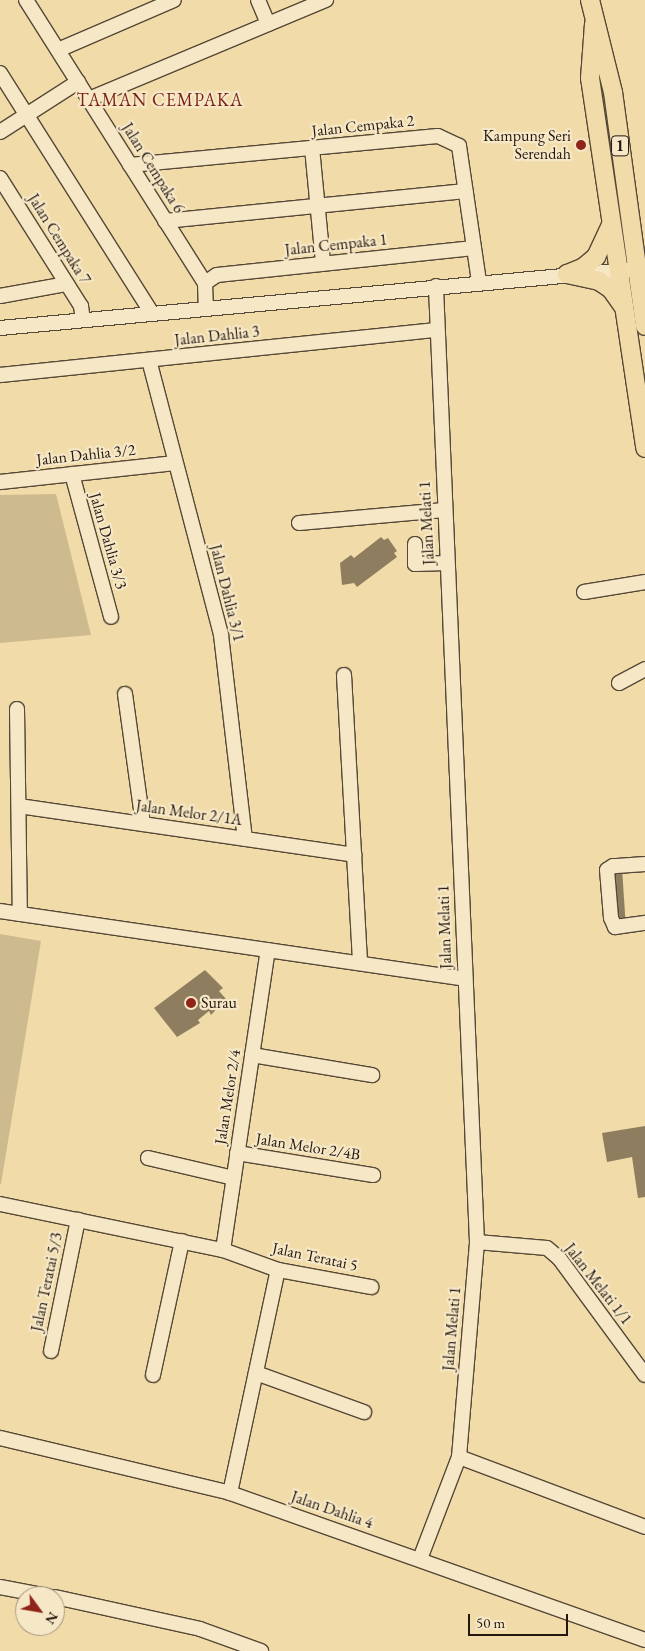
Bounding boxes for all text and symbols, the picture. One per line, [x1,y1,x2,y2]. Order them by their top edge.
district label: TAMAN CEMPAKA [75,89,245,111]
street label: Jalan Cempaka 2 [311,111,415,141]
street label: Jalan Cempaka 6 [118,119,188,217]
place label: Kampung Seri Serendah [483,126,571,164]
road number: 1 [610,134,630,158]
marker: Kampung Seri Serendah [575,139,587,151]
street label: Jalan Cempaka 7 [24,190,94,288]
street label: Jalan Cempaka 1 [284,230,388,260]
street label: Jalan Dahlia 3 [174,322,260,350]
street label: Jalan Dahlia 3/2 [36,440,136,470]
street label: Jalan Melati 1 [415,481,439,565]
street label: Jalan Dahlia 3/3 [85,491,131,591]
street label: Jalan Dahlia 3/1 [206,542,248,644]
street label: Jalan Melor 2/1A [135,796,243,830]
street label: Jalan Melati 1 [434,885,456,969]
place label: Surau [201,993,237,1013]
marker: Surau [185,997,197,1009]
street label: Jalan Melor 2/4 [211,1048,245,1146]
street label: Jalan Melor 2/4B [254,1129,362,1165]
street label: Jalan Teratai 5/3 [27,1231,67,1333]
street label: Jalan Teratai 5 [270,1239,360,1275]
street label: Jalan Melati 1/1 [560,1239,636,1329]
street label: Jalan Melati 1 [439,1286,465,1372]
street label: Jalan Dahlia 4 [288,1487,376,1533]
north arrow [15,1586,65,1636]
scale bar [470,1604,570,1636]
text: N [41,1609,63,1628]
text: 50 m [476,1613,505,1632]

